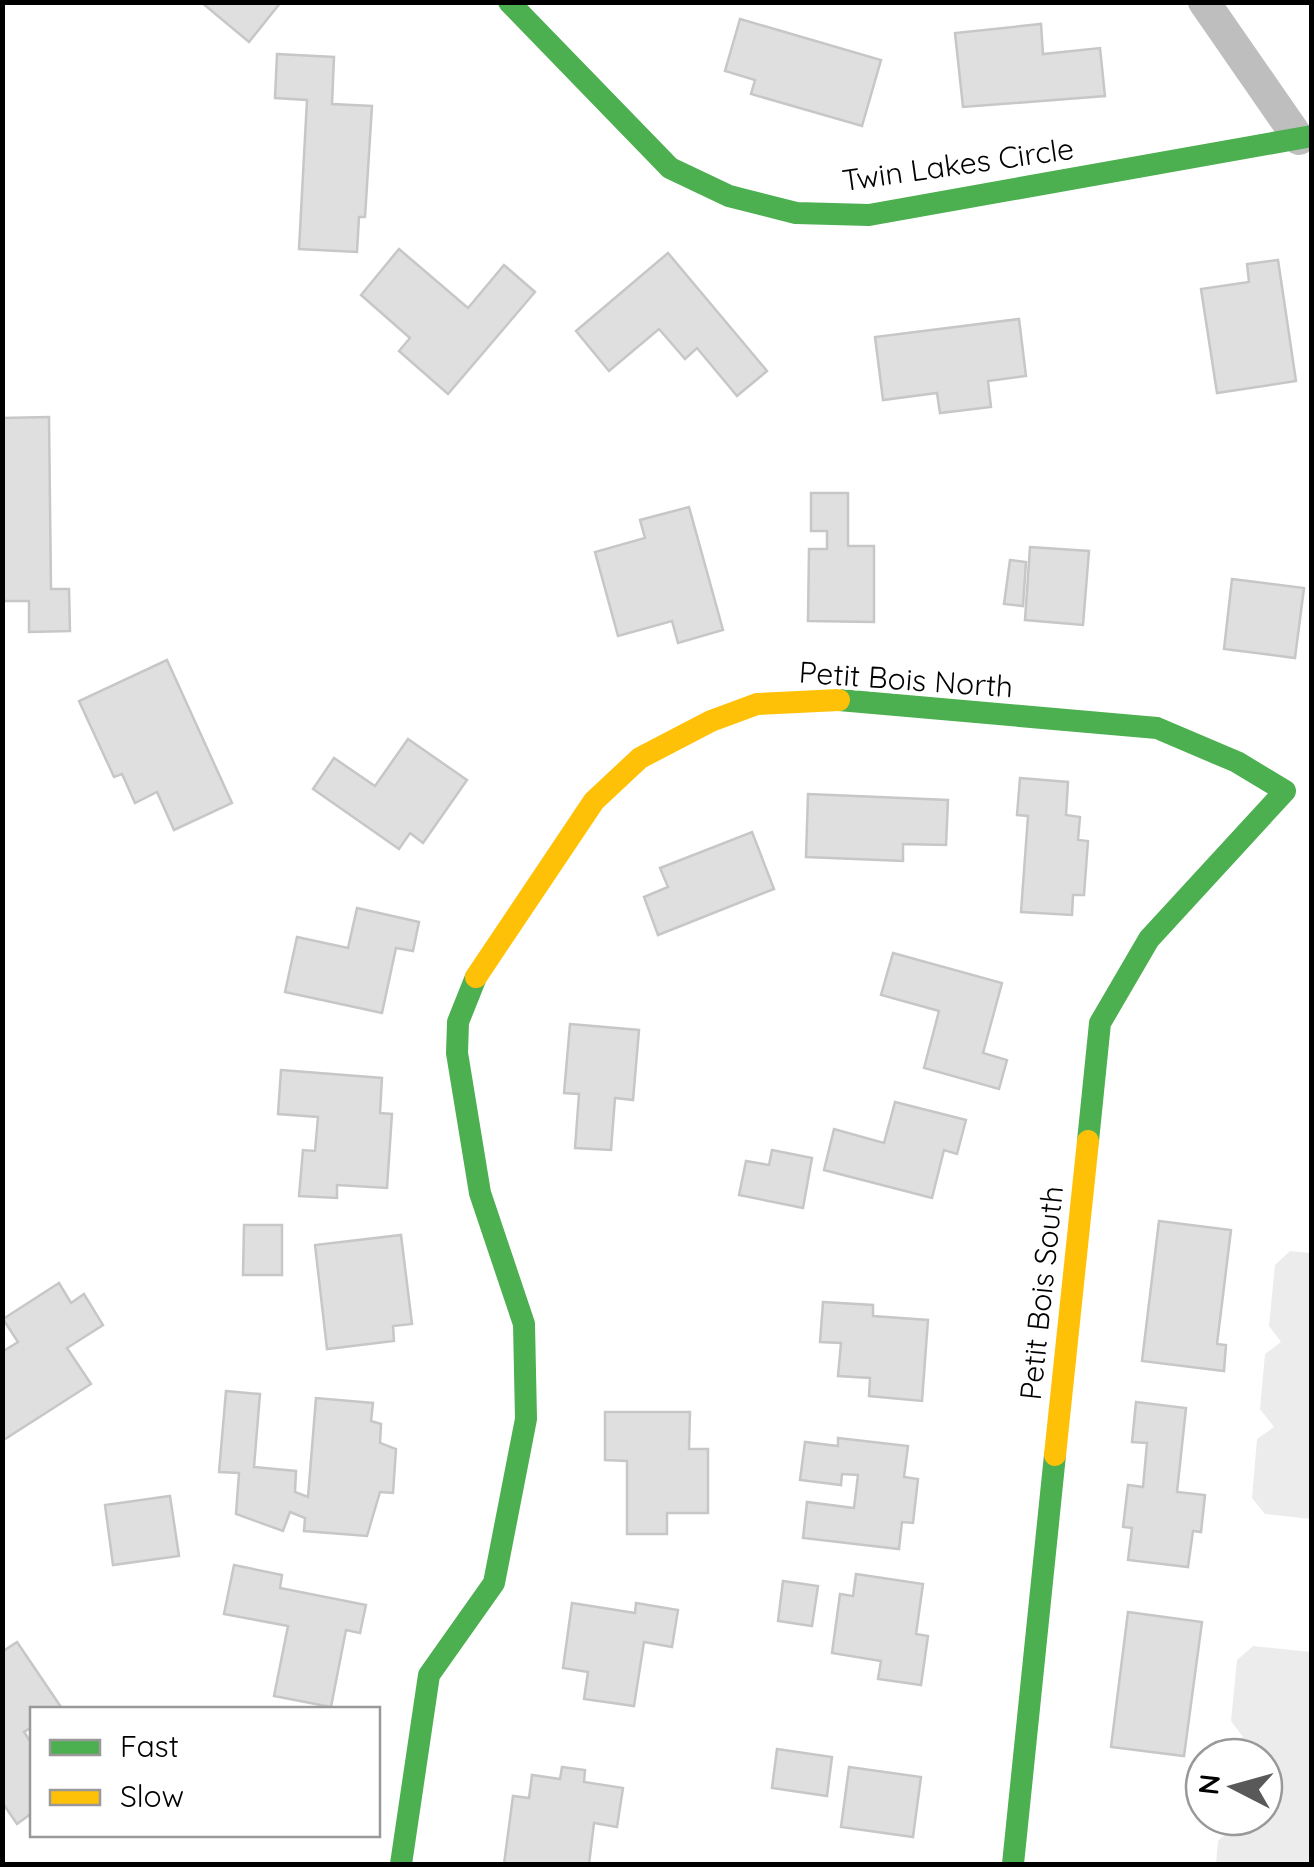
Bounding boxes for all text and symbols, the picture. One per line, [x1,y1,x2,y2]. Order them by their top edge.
street label: Twin Lakes Circle [839,129,1076,199]
street label: Petit Bois North [798,653,1014,705]
street label: Petit Bois South [1011,1184,1071,1402]
legend [30,1707,380,1837]
text: Fast [120,1727,179,1765]
north arrow [1184,1737,1284,1837]
text: N [1190,1772,1227,1796]
text: Slow [120,1777,184,1815]

